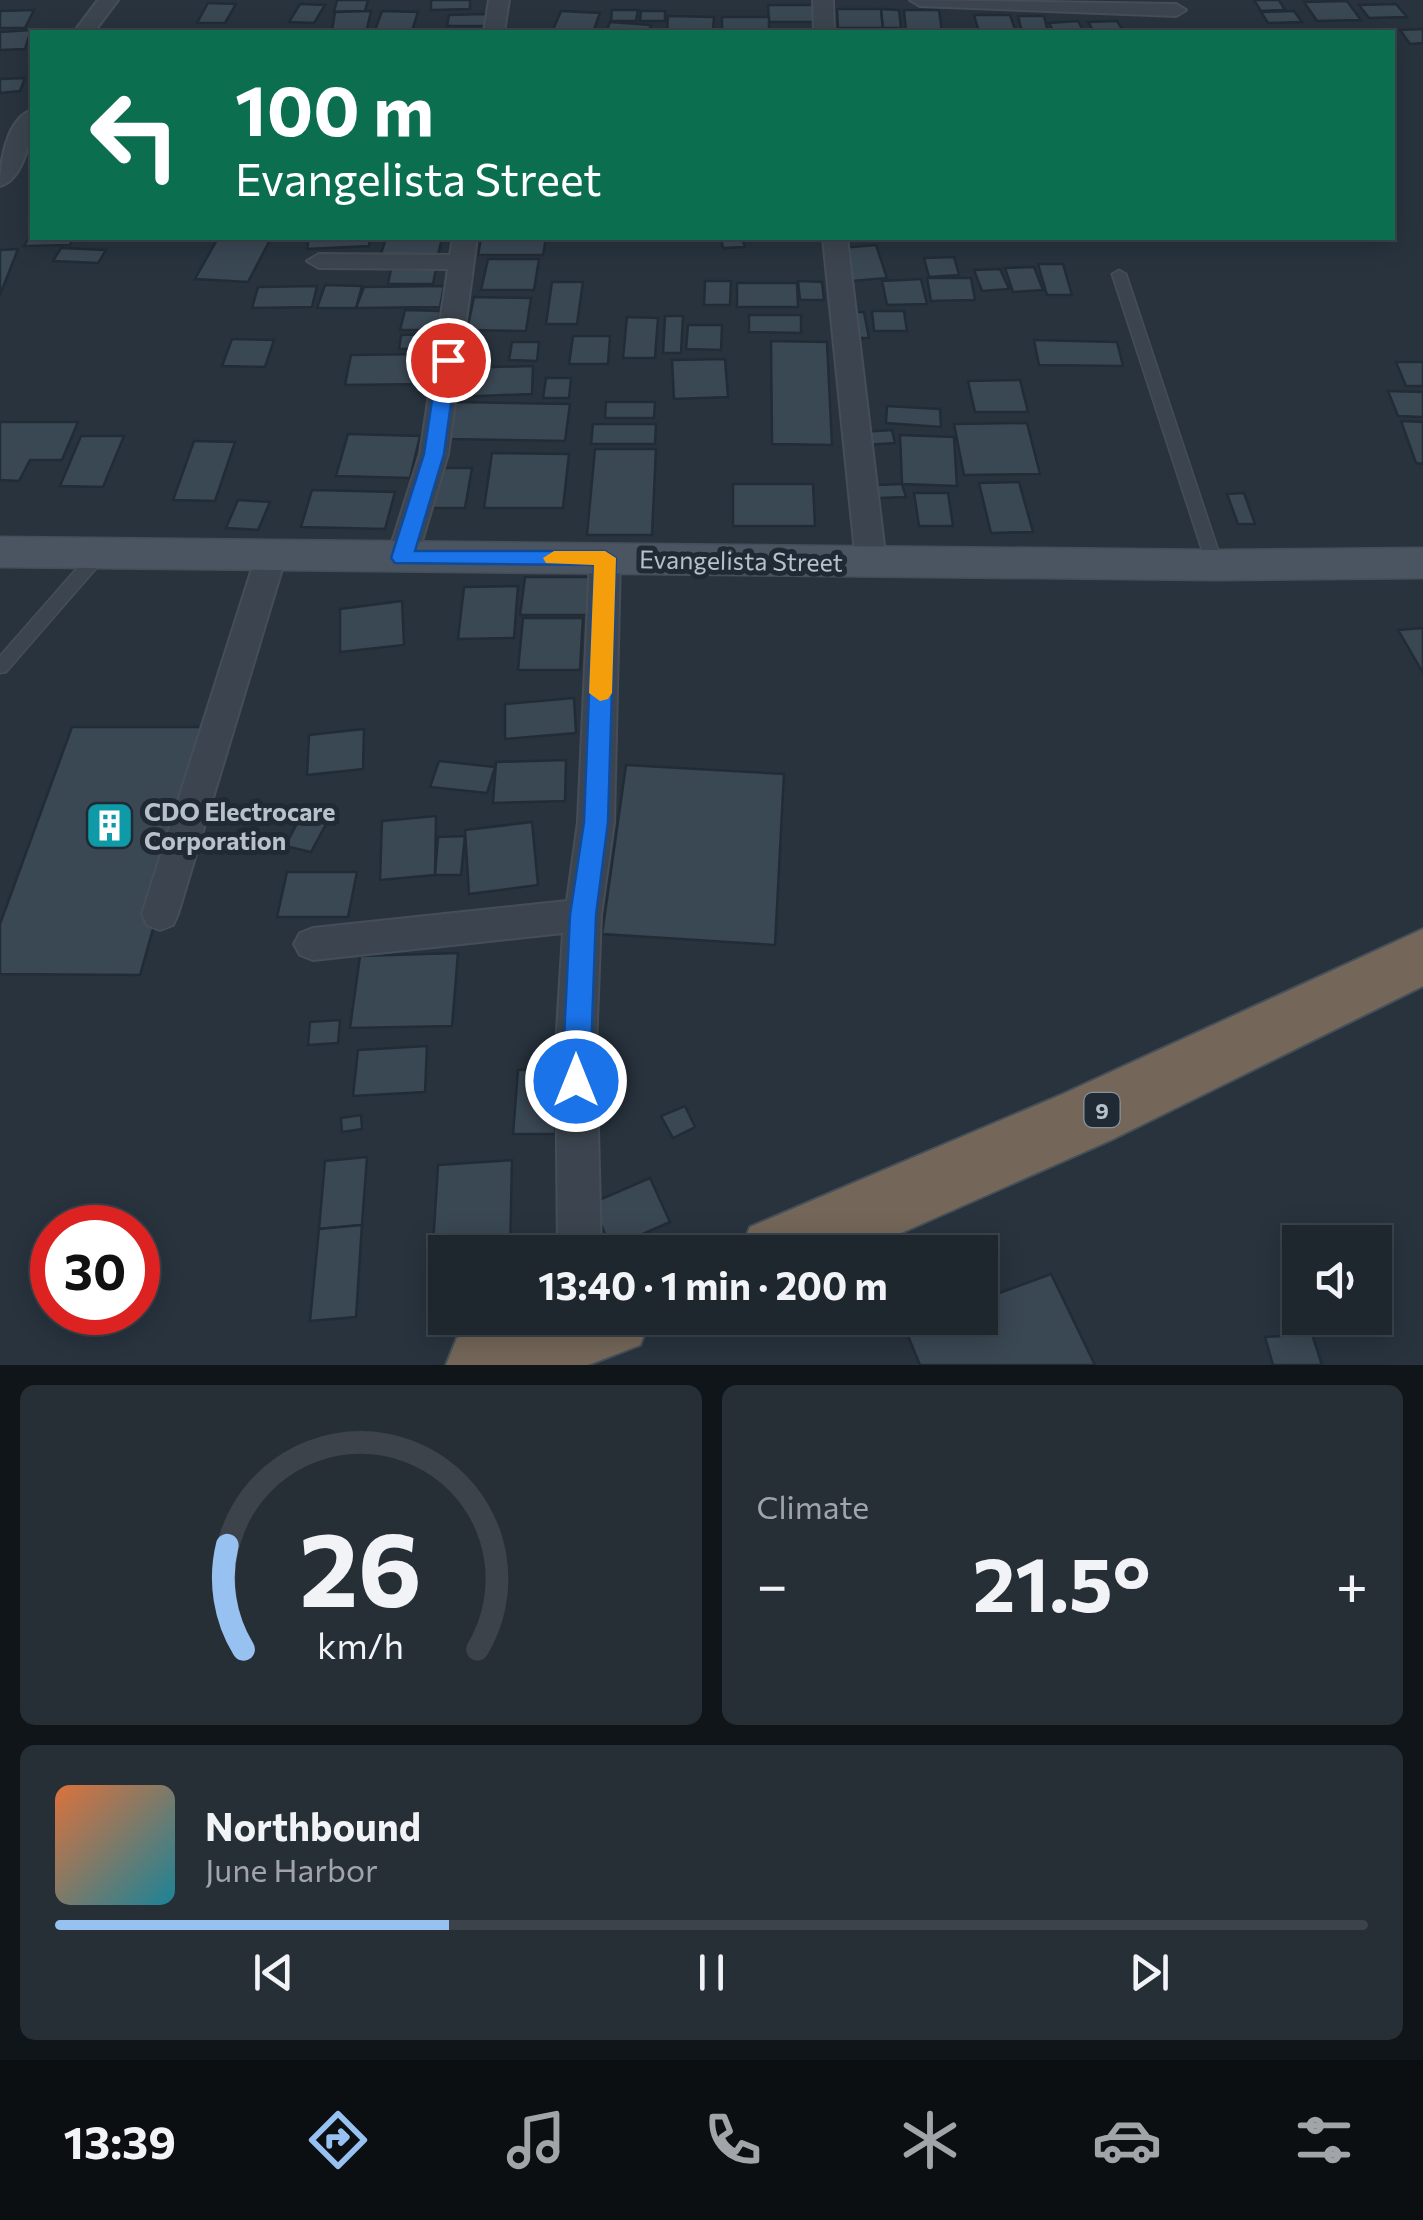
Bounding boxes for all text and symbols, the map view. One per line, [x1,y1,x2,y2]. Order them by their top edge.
text: 100 m [235,65,434,150]
icon: left [70,70,200,200]
text: Evangelista Street [235,150,602,205]
pin [406,318,491,403]
icon: arrive [421,333,476,388]
street label: Evangelista Street [639,543,843,577]
place label: CDO Electrocare Corporation [144,796,335,855]
building icon: CDO Electrocare Corporation [83,799,135,851]
position arrow [524,1029,628,1133]
road number: 9 [1084,1093,1120,1127]
speed limit sign: 30 [30,1205,160,1335]
map controls [1282,1225,1392,1335]
button: sound [1282,1225,1392,1335]
text: 13:40 · 1 min · 200 m [538,1261,888,1308]
text: Climate [757,1486,869,1526]
text: 26 [299,1501,422,1628]
text: 21.5° [973,1536,1151,1627]
text: − [757,1549,788,1616]
text: + [1336,1549,1368,1616]
text: km/h [317,1623,404,1666]
text: Northbound [205,1802,421,1849]
text: June Harbor [205,1849,378,1889]
icon: previous [246,1945,301,2000]
icon: pause [684,1945,739,2000]
icon: next [1122,1945,1177,2000]
icon: directions [303,2105,373,2175]
icon: music [501,2105,571,2175]
icon: phone [698,2105,768,2175]
icon: climate [895,2105,965,2175]
icon: car [1092,2105,1162,2175]
icon: filters [1289,2105,1359,2175]
text: 13:39 [64,2113,176,2168]

